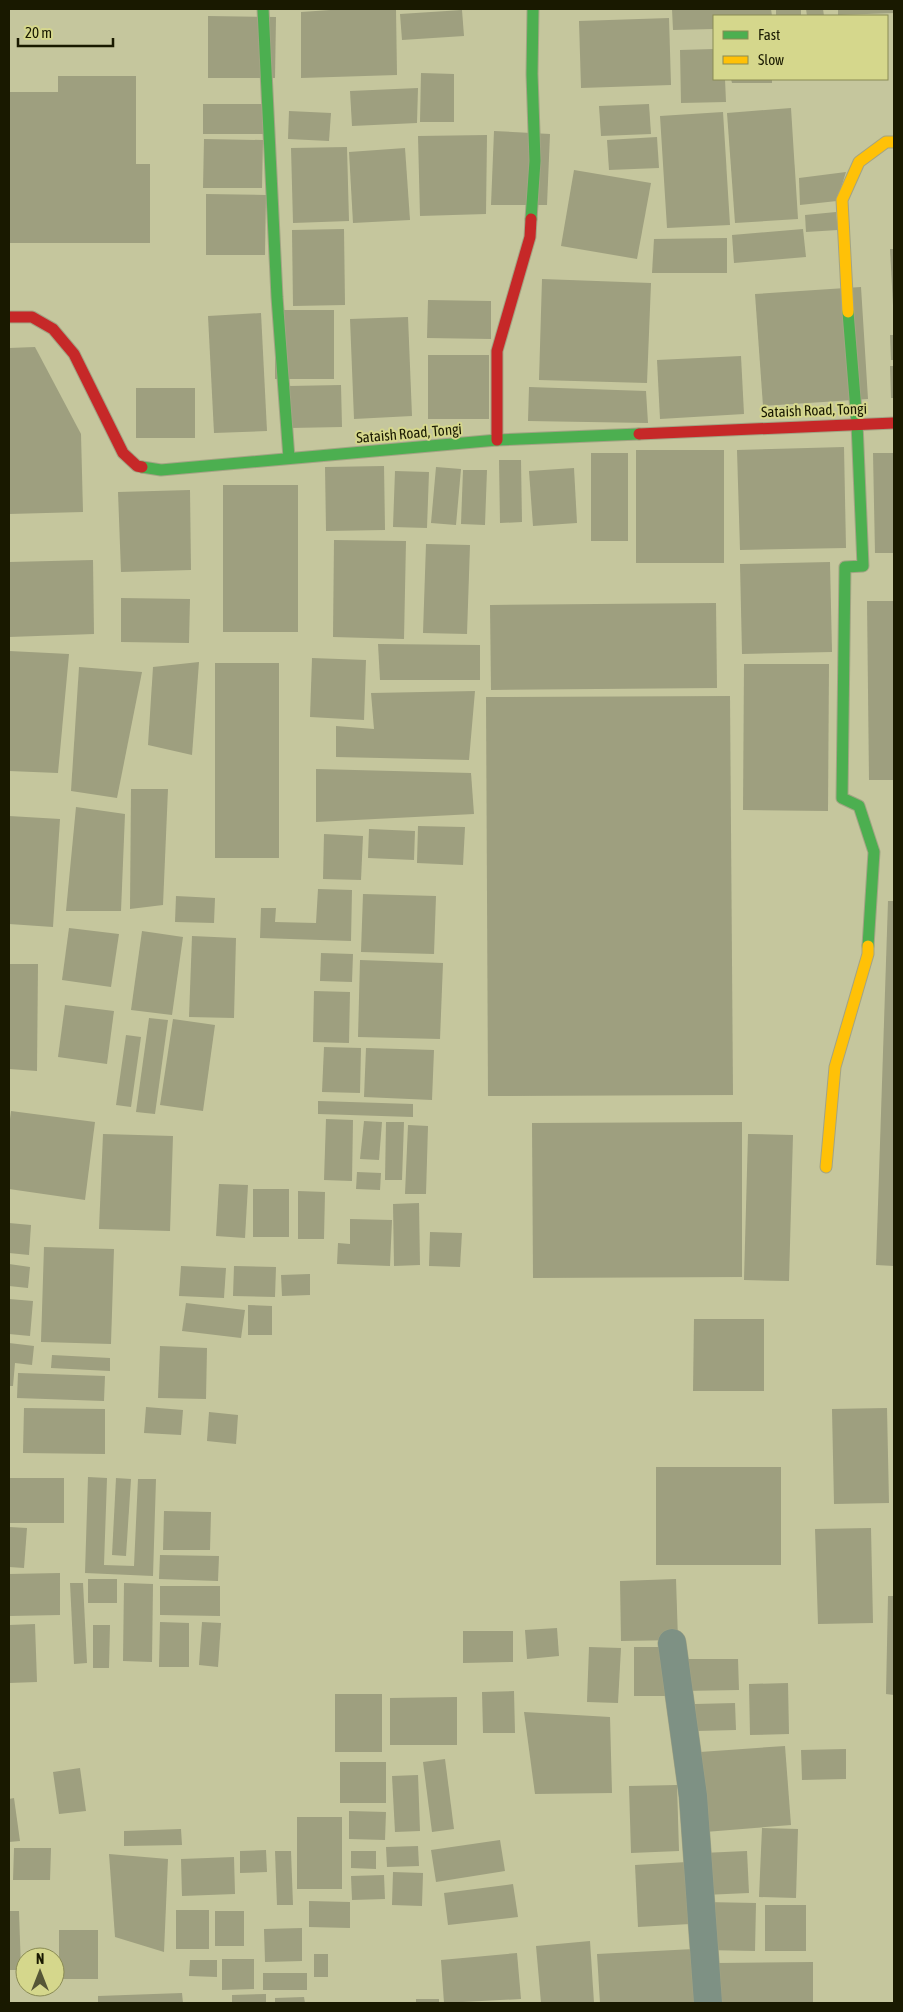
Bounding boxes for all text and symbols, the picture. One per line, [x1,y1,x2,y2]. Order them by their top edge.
scale bar [18,15,112,47]
legend [713,15,888,80]
text: 20 m [25,24,52,41]
text: Fast [758,26,780,43]
text: Slow [758,51,784,68]
street label: Sataish Road, Tongi [761,400,867,420]
street label: Sataish Road, Tongi [355,420,463,446]
north arrow [15,1947,65,1997]
text: N [36,1951,44,1967]

